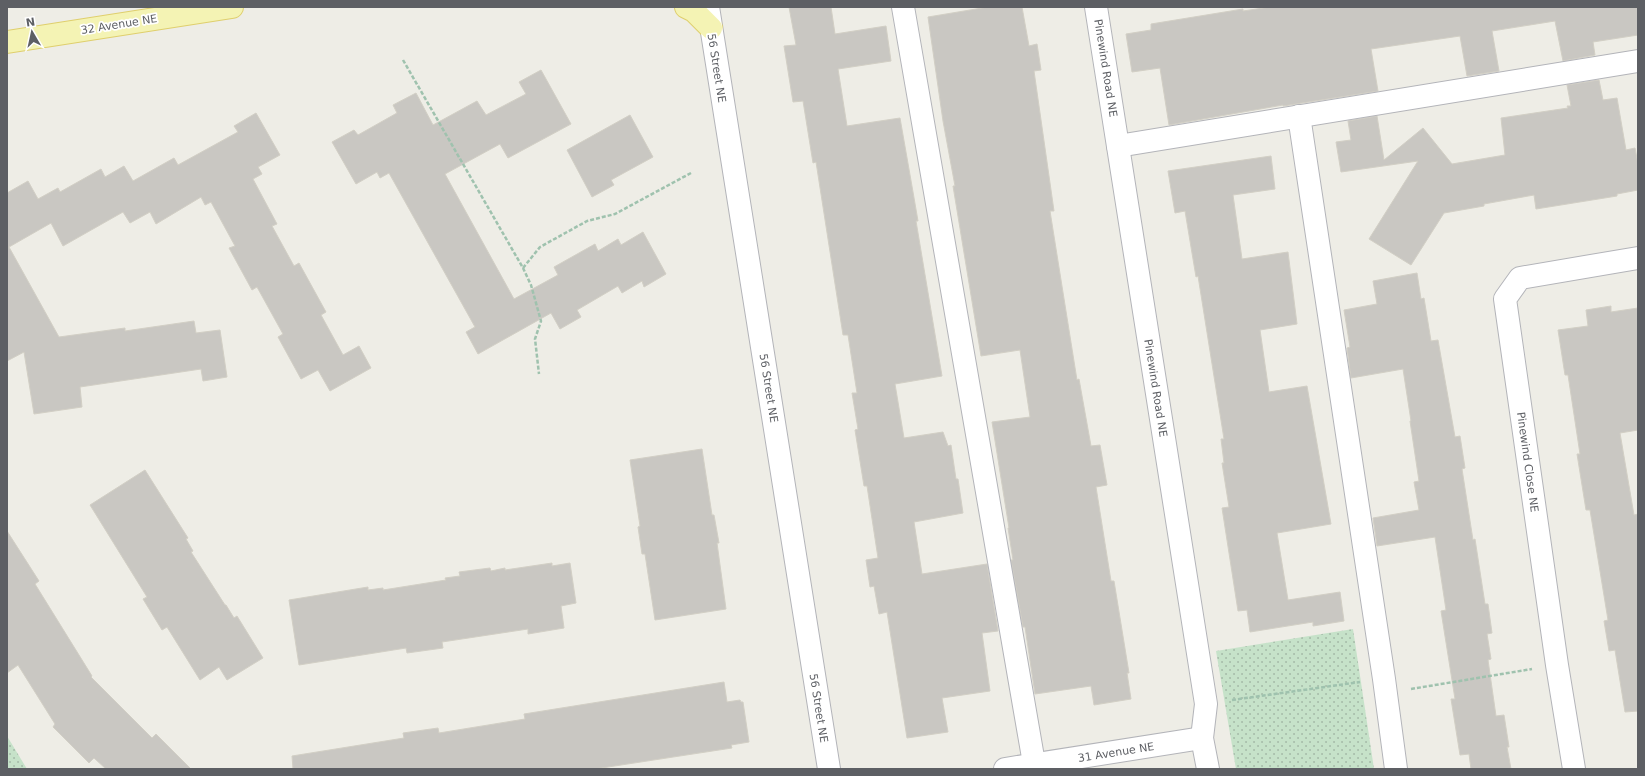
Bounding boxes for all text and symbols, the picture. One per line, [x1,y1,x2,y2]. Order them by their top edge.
north arrow [12,12,52,52]
street label: 32 Avenue NE [80,12,158,37]
text: N [25,15,36,30]
street label: Pinewind Road NE [1091,18,1120,118]
street label: 56 Street NE [705,33,728,104]
street label: Pinewind Road NE [1141,338,1170,438]
street label: 56 Street NE [757,353,780,424]
street label: Pinewind Close NE [1514,411,1541,513]
street label: 56 Street NE [807,673,830,744]
street label: 31 Avenue NE [1077,740,1155,765]

